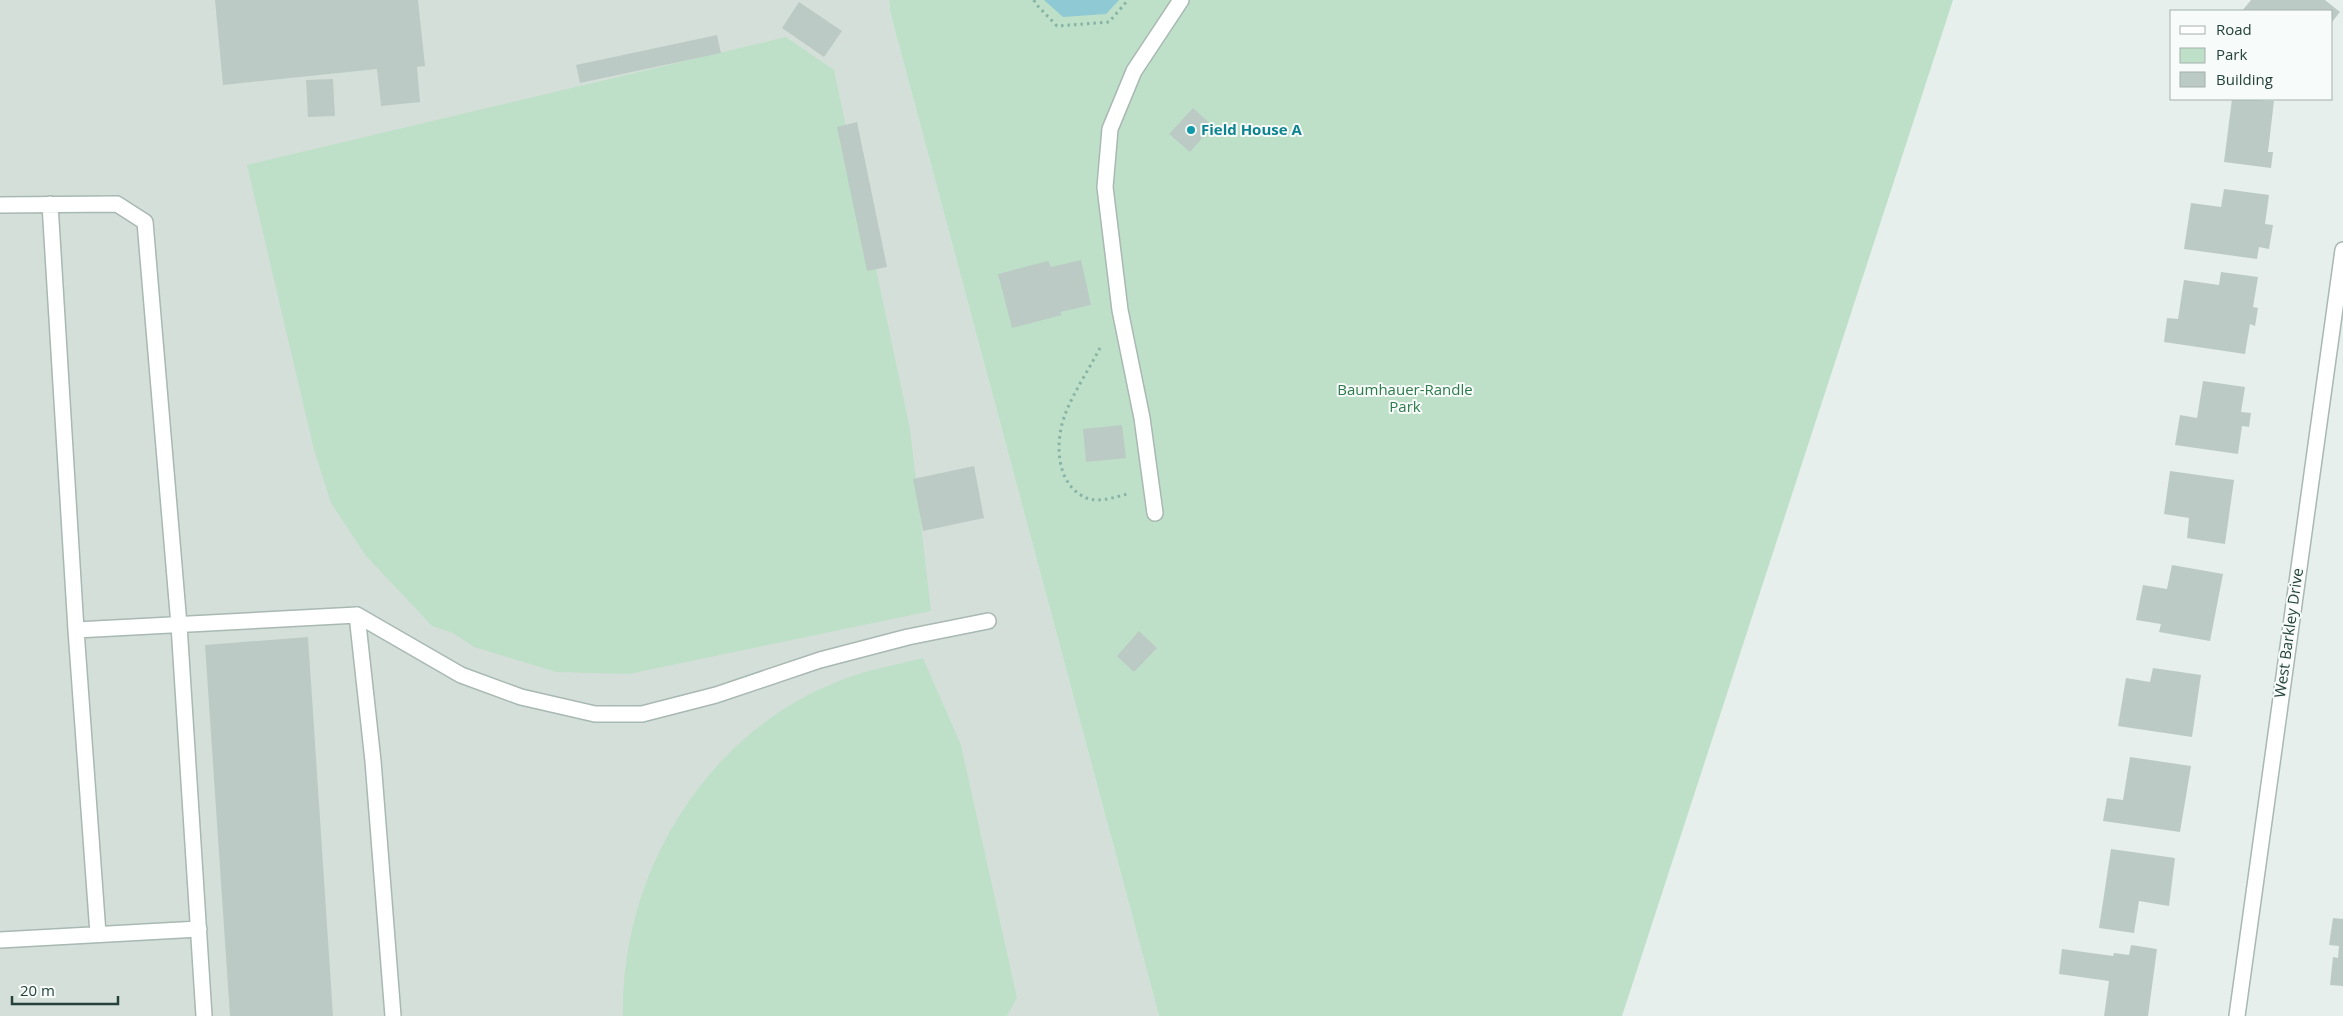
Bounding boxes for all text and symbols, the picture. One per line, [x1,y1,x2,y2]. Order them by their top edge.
legend [2170,10,2333,100]
text: Road [2216,19,2252,39]
text: Park [2216,44,2247,64]
text: Building [2216,69,2273,89]
place label: Field House A [1201,119,1302,139]
marker: Field House A [1185,124,1197,136]
park label: Baumhauer-Randle Park [1337,379,1473,416]
street label: West Barkley Drive [2269,567,2307,699]
scale bar [12,974,119,1006]
text: 20 m [20,980,55,1000]

